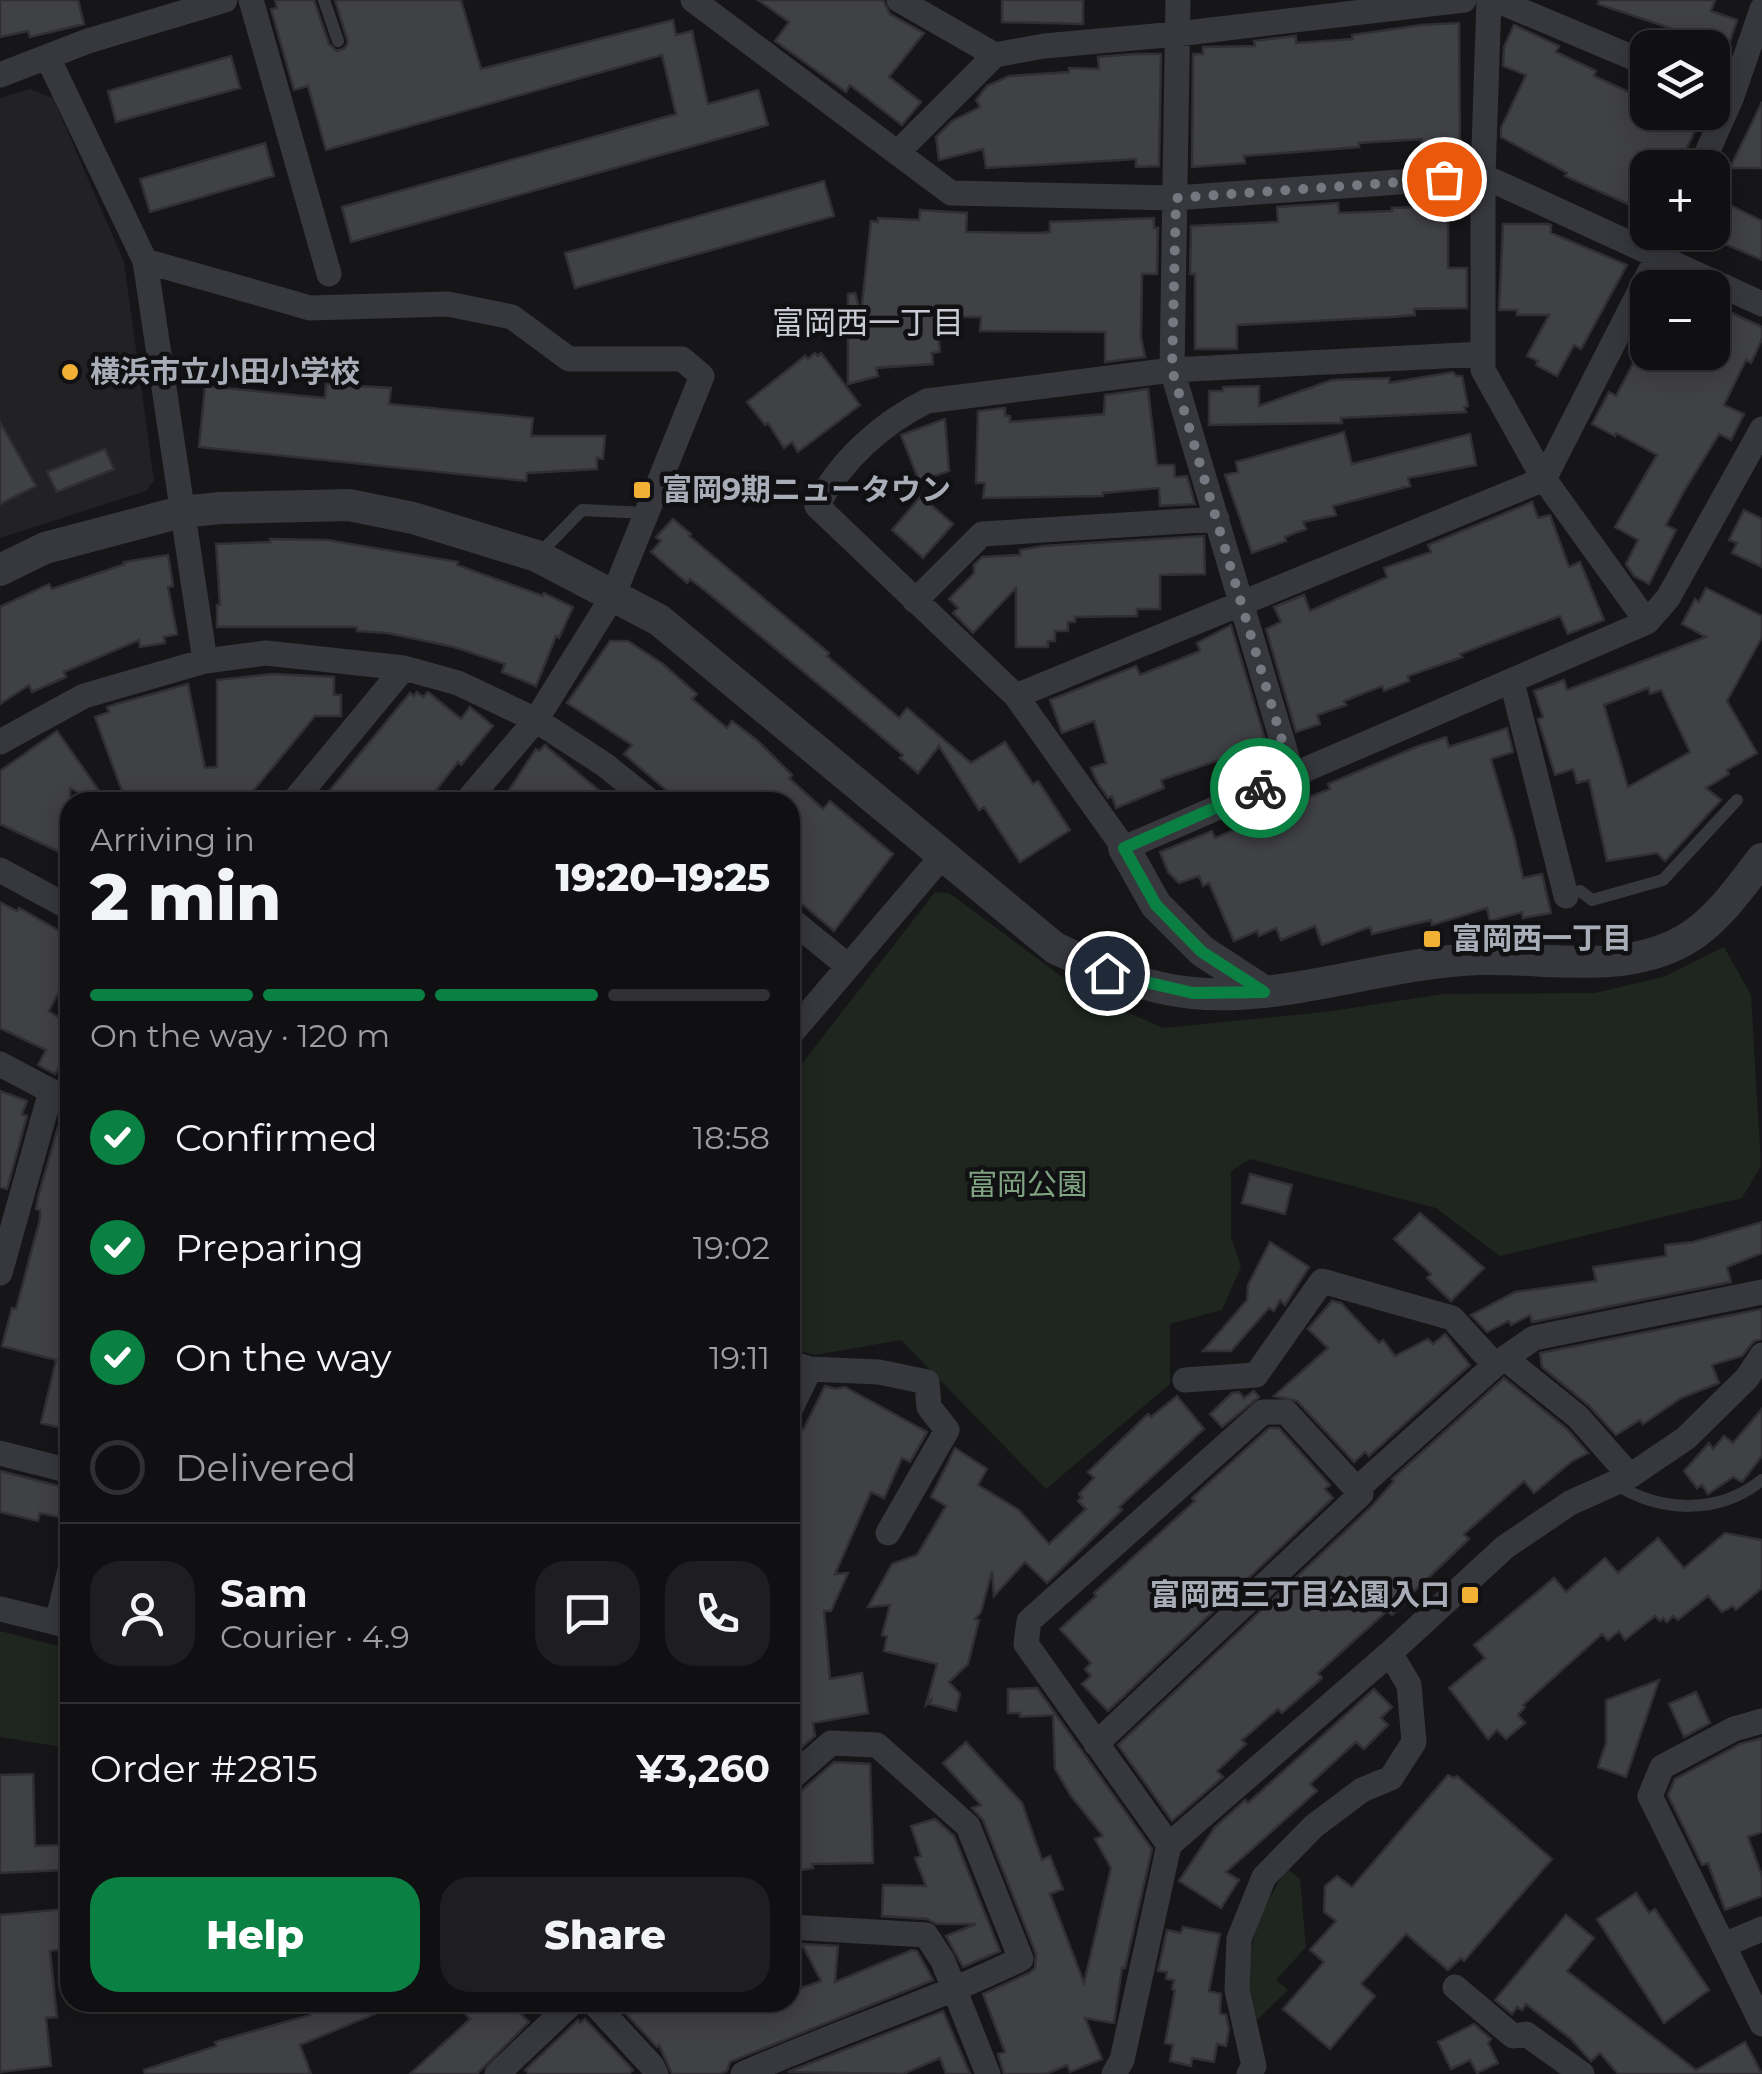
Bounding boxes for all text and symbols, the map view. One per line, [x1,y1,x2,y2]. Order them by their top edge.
map controls [1630,30,1730,370]
button: layers [1630,30,1730,130]
pin [1402,137,1487,222]
button: + [1630,150,1730,250]
icon: bag [1417,152,1472,207]
button: − [1630,270,1730,370]
district label: 富岡西一丁目 [772,303,964,342]
place label: 横浜市立小田小学校 [90,353,360,390]
marker: 横浜市立小田小学校 [59,361,81,383]
place label: 富岡9期ニュータウン [662,471,951,508]
marker: 富岡9期ニュータウン [631,479,653,501]
courier [1210,738,1310,838]
icon: bike [1233,761,1288,816]
text: Arriving in [90,820,255,859]
text: 19:20–19:25 [556,854,770,901]
text: 2 min [90,857,281,936]
place label: 富岡西一丁目 [1452,920,1632,957]
marker: 富岡西一丁目 [1421,928,1443,950]
pin [1065,931,1150,1016]
icon: home [1080,946,1135,1001]
text: On the way · 120 m [90,1016,390,1055]
icon: check [90,1110,145,1165]
text: Confirmed [175,1114,378,1161]
text: 18:58 [693,1118,770,1157]
park label: 富岡公園 [967,1166,1087,1203]
icon: check [90,1220,145,1275]
text: Preparing [175,1224,364,1271]
text: 19:02 [693,1228,770,1267]
icon: check [90,1330,145,1385]
text: On the way [175,1334,392,1381]
text: 19:11 [709,1338,770,1377]
text: Delivered [175,1444,356,1491]
button: person [90,1561,195,1666]
button: chat [535,1561,640,1666]
button: phone [665,1561,770,1666]
text: Sam [220,1570,308,1617]
place label: 富岡西三丁目公園入口 [1150,1576,1450,1613]
marker: 富岡西三丁目公園入口 [1459,1584,1481,1606]
text: Courier · 4.9 [220,1617,410,1656]
text: Order #2815 [90,1745,318,1792]
text: ¥3,260 [636,1745,770,1792]
button: Help [90,1877,420,1992]
button: Share [440,1877,770,1992]

